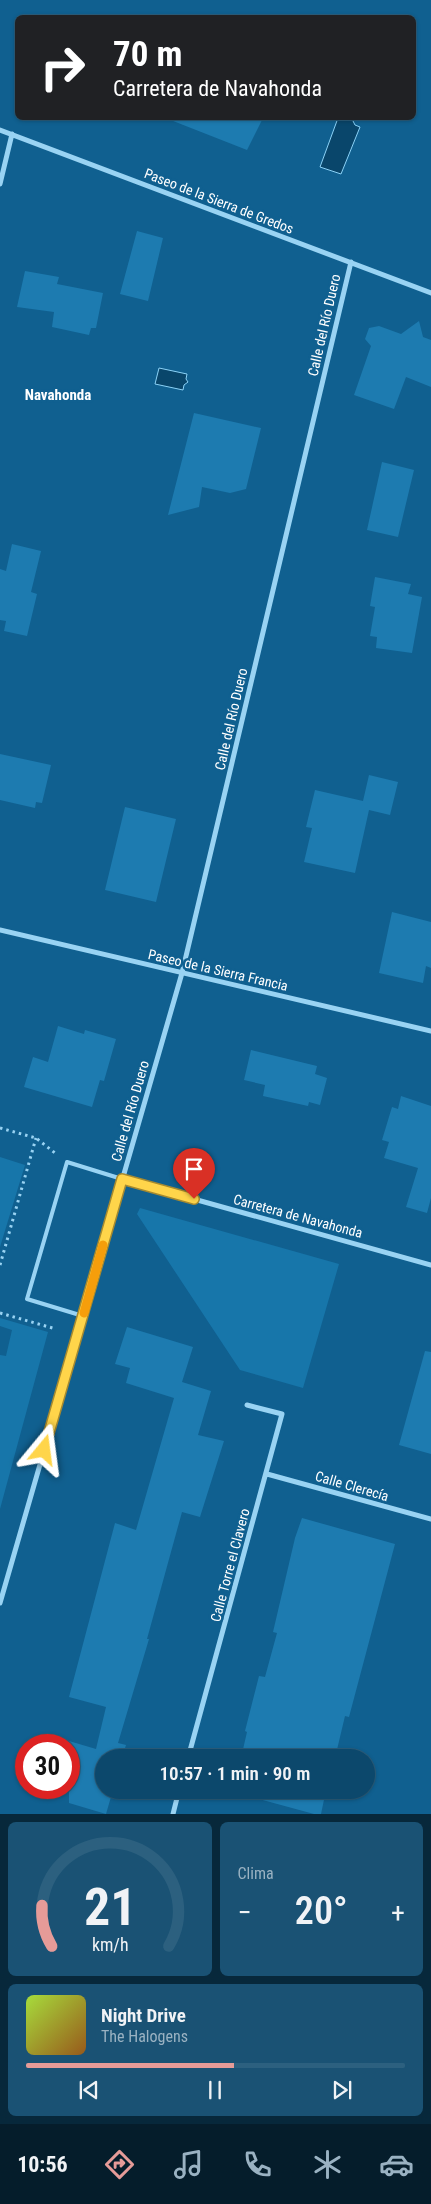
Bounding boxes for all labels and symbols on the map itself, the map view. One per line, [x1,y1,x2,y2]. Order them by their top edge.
street label: Paseo de la Sierra de Gredos [142,165,296,237]
street label: Calle del Río Duero [304,272,344,378]
district label: Navahonda [25,386,91,404]
street label: Calle del Río Duero [211,666,251,772]
street label: Paseo de la Sierra Francia [147,946,289,994]
street label: Calle del Río Duero [108,1059,152,1163]
pin [173,1148,215,1199]
street label: Carretera de Navahonda [232,1191,364,1241]
position arrow [17,1423,69,1475]
street label: Calle Clerecía [313,1468,391,1504]
street label: Calle Torre el Clavero [207,1507,253,1623]
speed limit sign: 30 [15,1734,80,1799]

